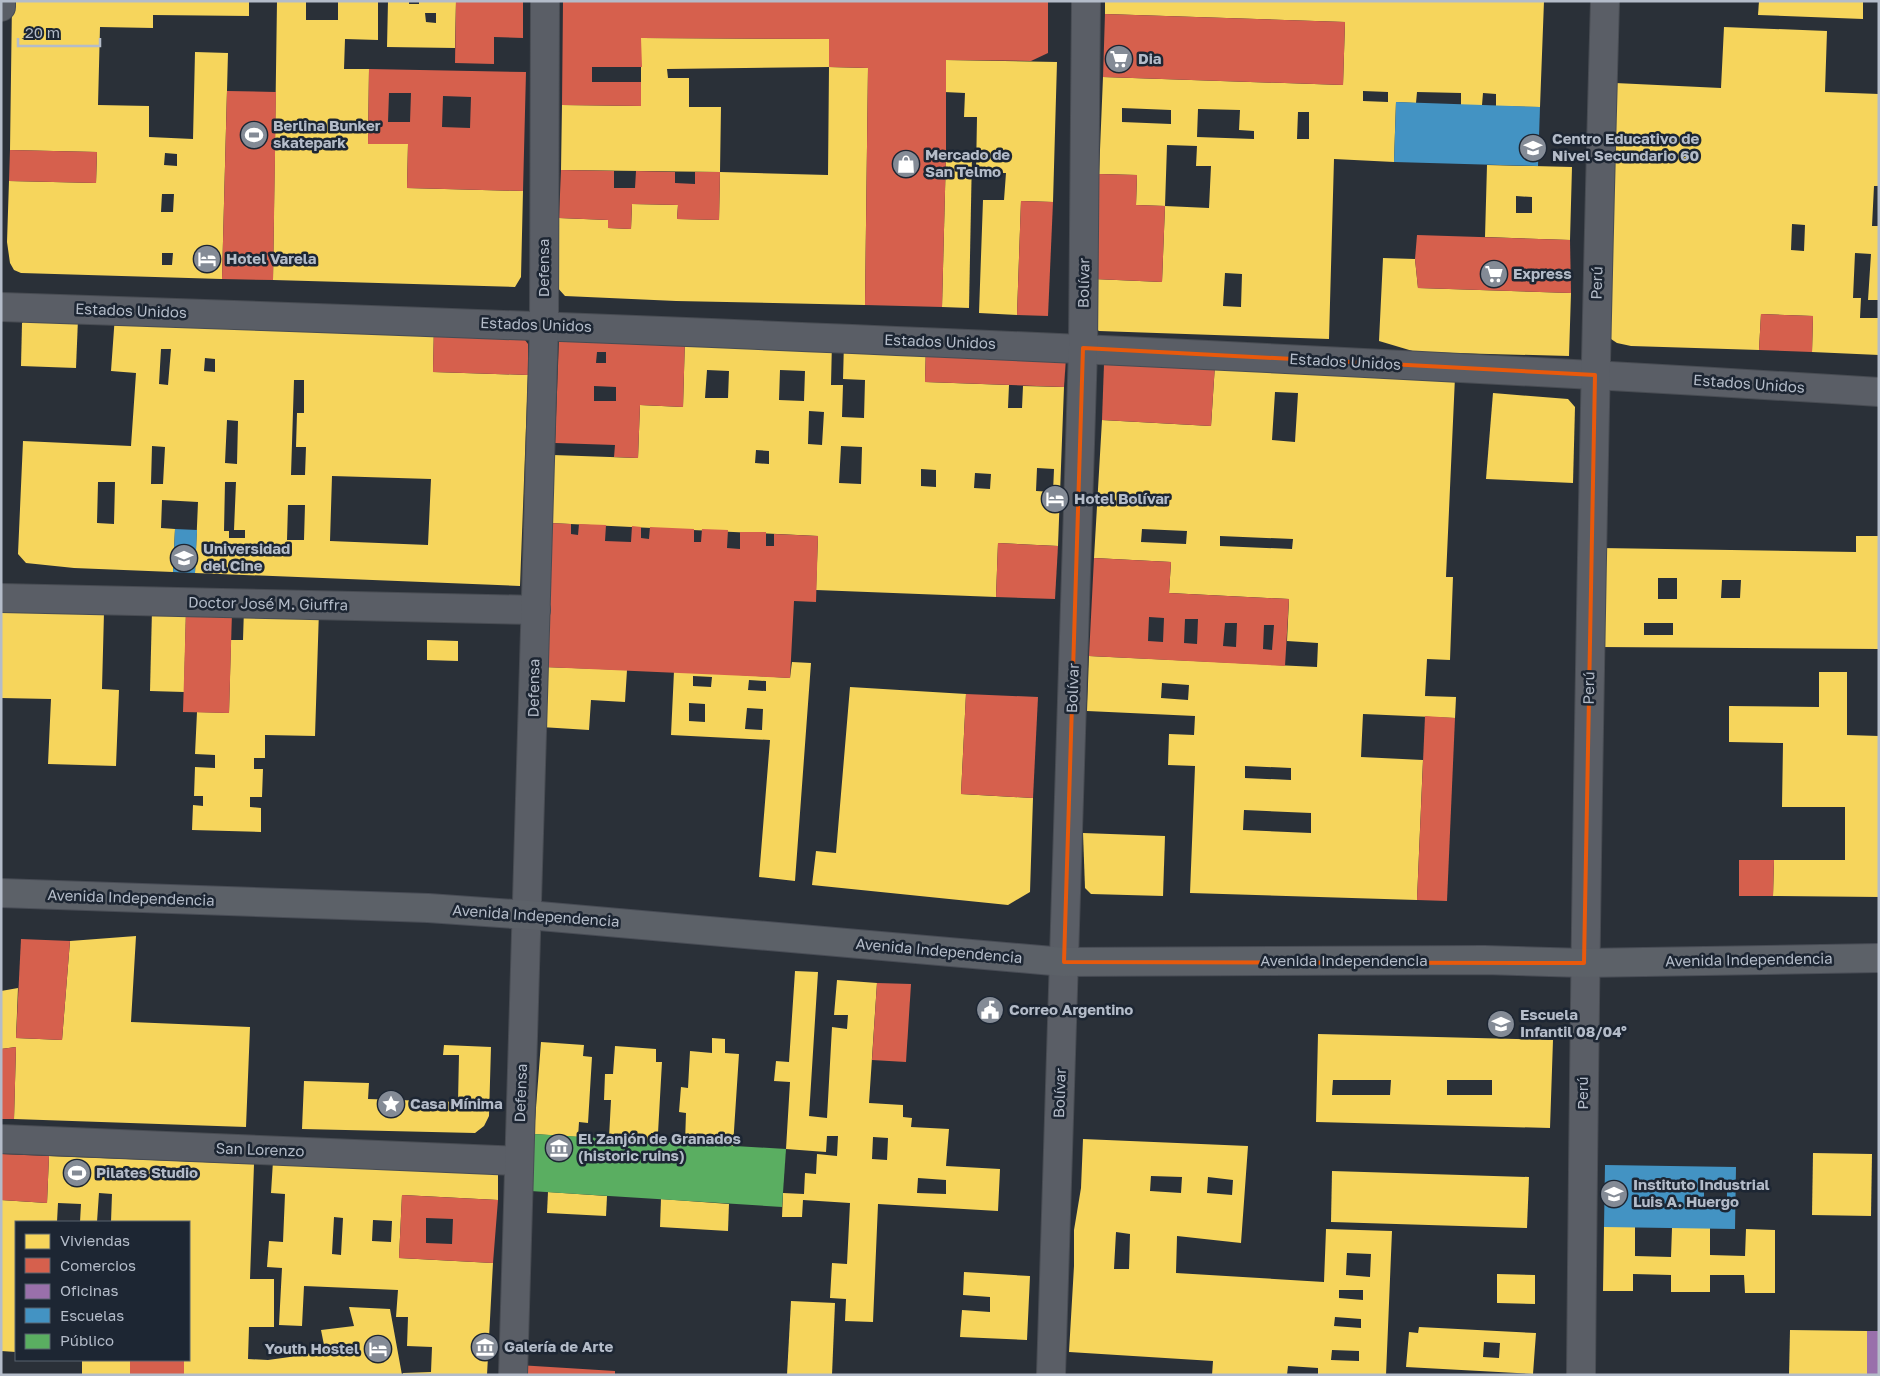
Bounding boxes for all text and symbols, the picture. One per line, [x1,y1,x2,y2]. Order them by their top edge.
scale bar [18,15,100,47]
text: 20 m [25,23,60,41]
supermarket icon: Dia [1104,44,1134,74]
place label: Dia [1138,49,1162,67]
place label: Berlina Bunker skatepark [273,116,381,151]
sports icon: Berlina Bunker skatepark [239,120,269,150]
place label: Centro Educativo de Nivel Secundario 60 [1552,129,1700,164]
school or university icon: Centro Educativo de Nivel Secundario 60 [1518,133,1548,163]
place label: Mercado de San Telmo [925,145,1010,180]
shop icon: Mercado de San Telmo [891,149,921,179]
street label: Defensa [534,239,552,297]
hotel icon: Hotel Varela [192,244,222,274]
place label: Hotel Varela [226,249,317,267]
street label: Bolívar [1074,258,1092,308]
supermarket icon: Express [1479,259,1509,289]
place label: Express [1513,264,1572,282]
street label: Perú [1586,266,1606,300]
street label: Estados Unidos [75,299,187,321]
street label: Estados Unidos [480,313,592,335]
street label: Estados Unidos [884,330,996,352]
street label: Estados Unidos [1289,349,1401,373]
street label: Estados Unidos [1693,370,1806,396]
hotel icon: Hotel Bolívar [1040,484,1070,514]
place label: Hotel Bolívar [1074,489,1170,507]
place label: Universidad del Cine [203,539,290,574]
school or university icon: Universidad del Cine [169,543,199,573]
street label: Doctor José M. Giuffra [188,593,348,613]
street label: Defensa [523,658,543,718]
street label: Bolívar [1062,662,1082,713]
street label: Perú [1579,671,1597,705]
street label: Avenida Independencia [47,885,215,909]
street label: Avenida Independencia [452,900,620,930]
street label: Avenida Independencia [855,934,1023,966]
street label: Avenida Independencia [1665,949,1833,969]
street label: Avenida Independencia [1260,951,1428,969]
public building icon: Correo Argentino [975,995,1005,1025]
place label: Correo Argentino [1009,1000,1133,1018]
place label: Escuela Infantil 08/04° [1520,1005,1627,1040]
school or university icon: Escuela Infantil 08/04° [1486,1009,1516,1039]
street label: Defensa [510,1063,530,1123]
street label: Bolívar [1049,1067,1069,1118]
street label: Perú [1573,1076,1591,1110]
place icon: Casa Mínima [376,1089,406,1119]
place label: Casa Mínima [410,1094,503,1112]
place label: El Zanjón de Granados (historic ruins) [578,1129,741,1164]
museum icon: El Zanjón de Granados (historic ruins) [544,1133,574,1163]
street label: San Lorenzo [215,1138,305,1160]
sports icon: Pilates Studio [62,1158,92,1188]
place label: Pilates Studio [96,1163,198,1181]
place label: Instituto Industrial Luis A. Huergo [1633,1175,1770,1210]
school or university icon: Instituto Industrial Luis A. Huergo [1599,1179,1629,1209]
legend [15,1221,190,1361]
text: Viviendas [60,1231,130,1249]
text: Comercios [60,1256,136,1274]
text: Oficinas [60,1281,118,1299]
text: Escuelas [60,1306,124,1324]
text: Público [60,1331,114,1349]
museum icon: Galería de Arte [470,1332,500,1362]
hotel icon: Youth Hostel [363,1334,393,1364]
place label: Galería de Arte [504,1337,614,1355]
place label: Youth Hostel [264,1339,359,1357]

